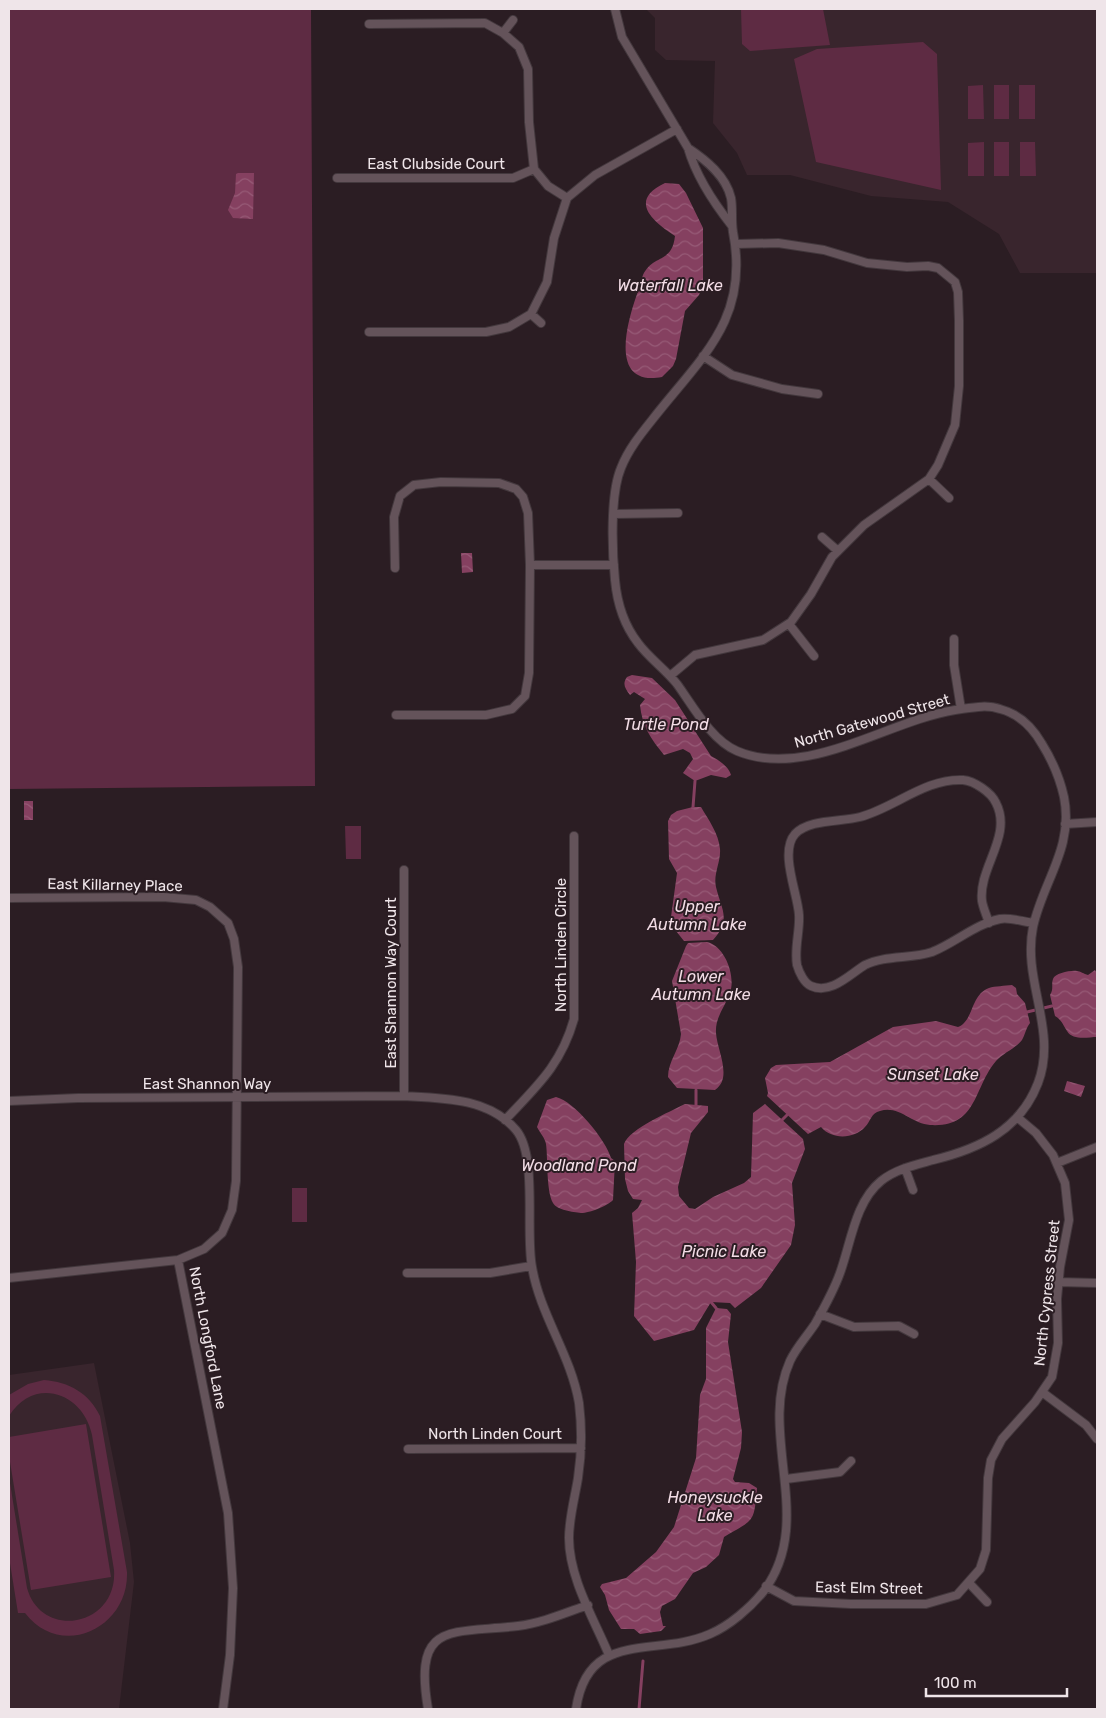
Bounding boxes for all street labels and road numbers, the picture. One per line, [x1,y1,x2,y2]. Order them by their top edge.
street label: East Clubside Court [367,155,505,173]
street label: North Gatewood Street [792,690,952,752]
street label: East Killarney Place [47,875,183,895]
street label: North Linden Circle [552,878,570,1012]
street label: East Shannon Way Court [382,897,400,1069]
street label: East Shannon Way [143,1075,271,1093]
street label: North Cypress Street [1030,1219,1064,1367]
street label: North Longford Lane [185,1265,231,1411]
street label: North Linden Court [428,1425,562,1443]
street label: East Elm Street [815,1578,923,1598]

